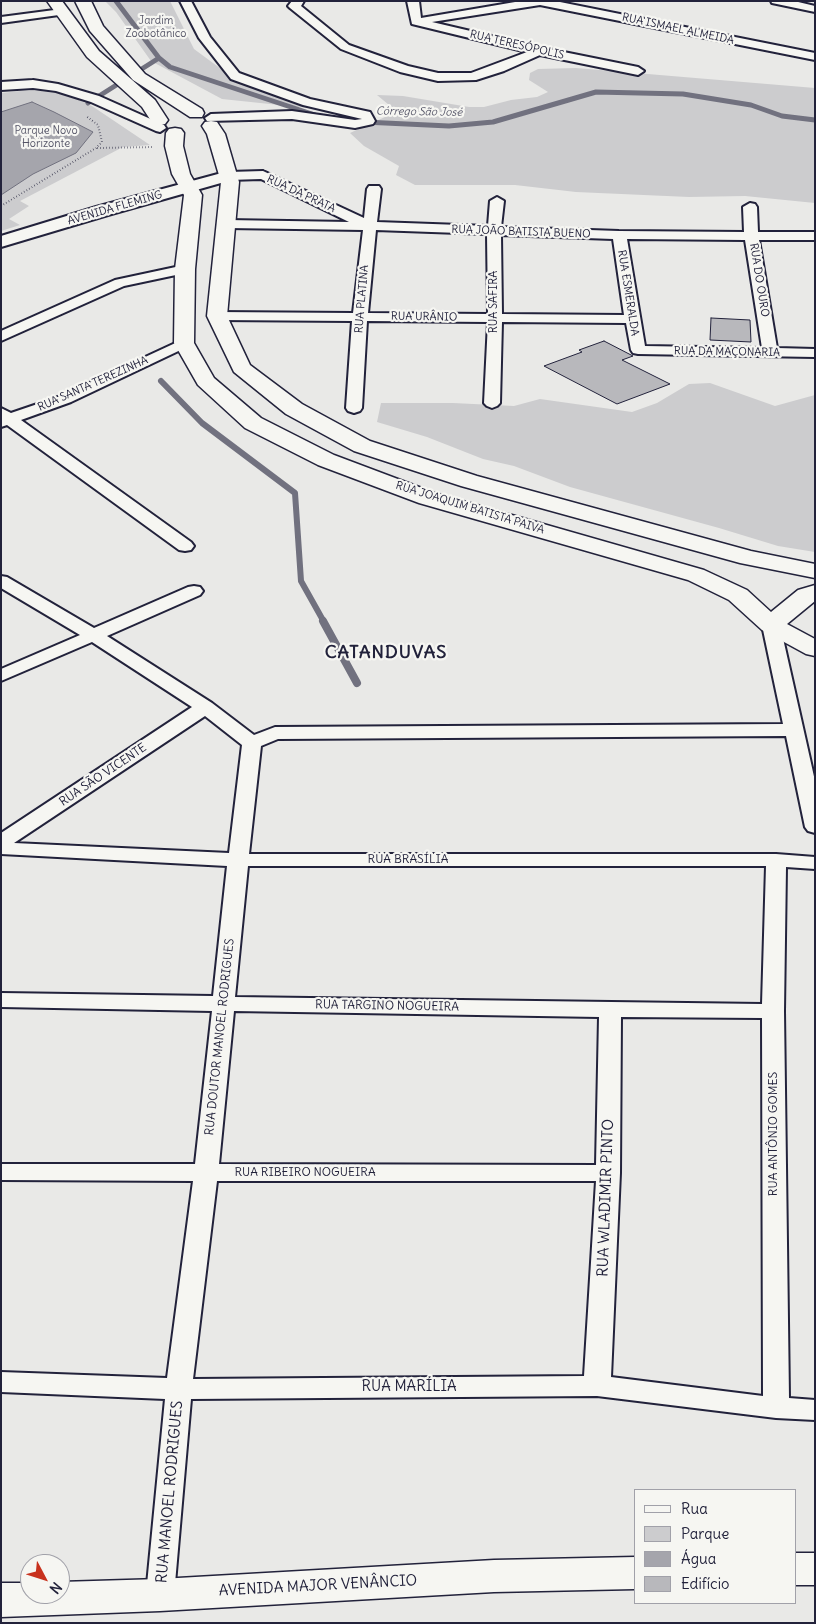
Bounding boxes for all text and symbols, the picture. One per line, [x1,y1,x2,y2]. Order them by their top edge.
street label: RUA ISMAEL ALMEIDA [621,11,735,47]
park label: Jardim Zoobotânico [125,14,187,40]
street label: RUA TERESÓPOLIS [469,28,565,62]
water label: Córrego São José [376,105,462,119]
park label: Parque Novo Horizonte [14,124,78,150]
street label: RUA DA PRATA [265,172,337,216]
street label: AVENIDA FLEMING [66,188,164,228]
street label: RUA JOÃO BATISTA BUENO [451,223,591,241]
street label: RUA DO OURO [747,242,771,318]
street label: RUA ESMERALDA [615,249,641,337]
street label: RUA PLATINA [352,264,372,334]
street label: RUA SAFIRA [487,271,501,333]
street label: RUA URÂNIO [391,310,457,324]
street label: RUA DA MAÇONARIA [674,344,780,360]
street label: RUA SANTA TEREZINHA [36,354,150,414]
street label: RUA JOAQUIM BATISTA PAIVA [394,479,546,537]
district label: CATANDUVAS [323,642,449,664]
street label: RUA SÃO VICENTE [57,741,149,809]
street label: RUA BRASÍLIA [368,853,448,867]
street label: RUA DOUTOR MANOEL RODRIGUES [202,938,238,1136]
street label: RUA TARGINO NOGUEIRA [315,998,459,1014]
street label: RUA ANTÔNIO GOMES [767,1072,781,1196]
street label: RUA WLADIMIR PINTO [594,1119,618,1277]
street label: RUA RIBEIRO NOGUEIRA [234,1166,376,1180]
street label: RUA MARÍLIA [361,1378,457,1396]
street label: RUA MANOEL RODRIGUES [153,1400,187,1584]
legend [634,1489,796,1604]
text: Rua [681,1499,708,1518]
text: Parque [681,1524,729,1543]
text: Água [681,1549,716,1568]
north arrow [20,1554,70,1604]
street label: AVENIDA MAJOR VENÂNCIO [218,1572,418,1600]
text: Edifício [681,1574,729,1593]
text: N [46,1579,66,1597]

